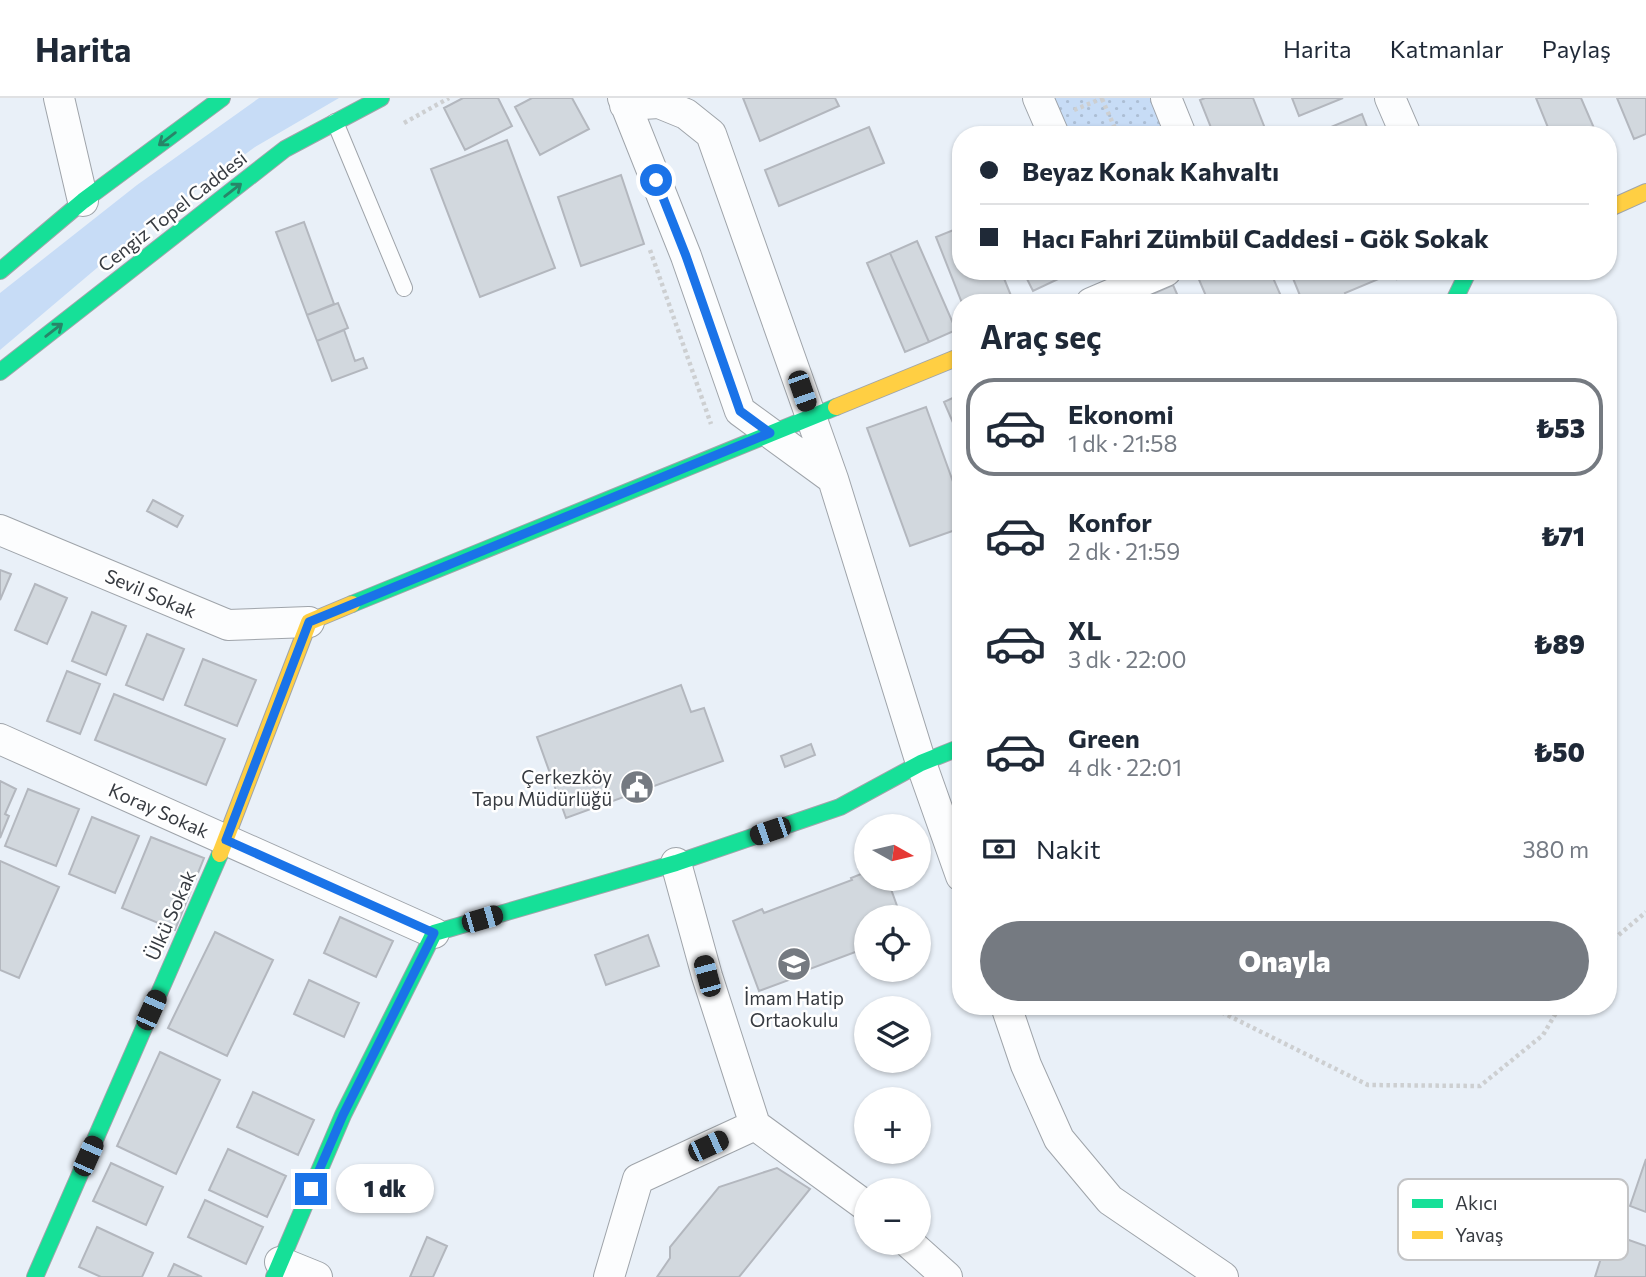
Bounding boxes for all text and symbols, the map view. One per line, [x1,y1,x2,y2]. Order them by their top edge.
text: Harita [35,28,131,69]
text: Harita [1283,34,1352,63]
text: Katmanlar [1390,34,1504,63]
text: Paylaş [1542,34,1611,63]
one-way arrow [158,131,177,146]
street label: Cengiz Topel Caddesi [93,146,251,276]
text: Beyaz Konak Kahvaltı [1022,155,1279,186]
route start [640,164,672,196]
one-way arrow [223,182,242,197]
text: Hacı Fahri Zümbül Caddesi - Gök Sokak [1022,222,1489,253]
text: Araç seç [980,316,1102,356]
one-way arrow [44,323,62,338]
car [786,368,819,414]
icon: car [984,396,1047,459]
text: Ekonomi [1068,398,1174,429]
text: ₺53 [1536,412,1585,443]
text: 1 dk · 21:58 [1068,429,1177,457]
icon: car [984,504,1047,567]
text: Konfor [1068,506,1152,537]
text: ₺71 [1541,520,1585,551]
text: 2 dk · 21:59 [1068,537,1180,565]
street label: Sevil Sokak [102,563,200,623]
icon: car [984,612,1047,675]
text: XL [1068,614,1102,645]
text: ₺89 [1533,628,1585,659]
text: 3 dk · 22:00 [1068,645,1186,673]
icon: car [984,720,1047,783]
text: Green [1068,722,1140,753]
text: ₺50 [1533,736,1585,767]
text: 4 dk · 22:01 [1068,753,1182,781]
place label: Çerkezköy Tapu Müdürlüğü [472,765,612,810]
public building icon: Çerkezköy Tapu Müdürlüğü [618,768,656,806]
street label: Koray Sokak [105,778,213,842]
car [747,814,794,848]
north arrow [854,814,931,891]
map controls [854,814,931,1255]
icon: cash [980,830,1018,868]
text: Nakit [1036,833,1101,864]
text: 380 m [1522,835,1589,863]
street label: Ülkü Sokak [140,866,200,964]
car [459,903,506,935]
button: locate [854,905,931,982]
button: Onayla [980,921,1589,1001]
school or university icon: İmam Hatip Ortaokulu [775,945,813,983]
car [692,953,723,999]
place label: İmam Hatip Ortaokulu [744,986,844,1031]
car [133,987,170,1033]
button: layers [854,996,931,1073]
button: + [854,1087,931,1164]
car [685,1128,732,1164]
car [70,1133,107,1179]
callout: 1 dk [336,1164,434,1214]
route end [295,1173,327,1205]
text: 1 dk [364,1174,406,1202]
button: − [854,1178,931,1255]
legend [1398,1179,1628,1260]
text: Akıcı [1455,1191,1498,1214]
text: Yavaş [1455,1223,1503,1246]

